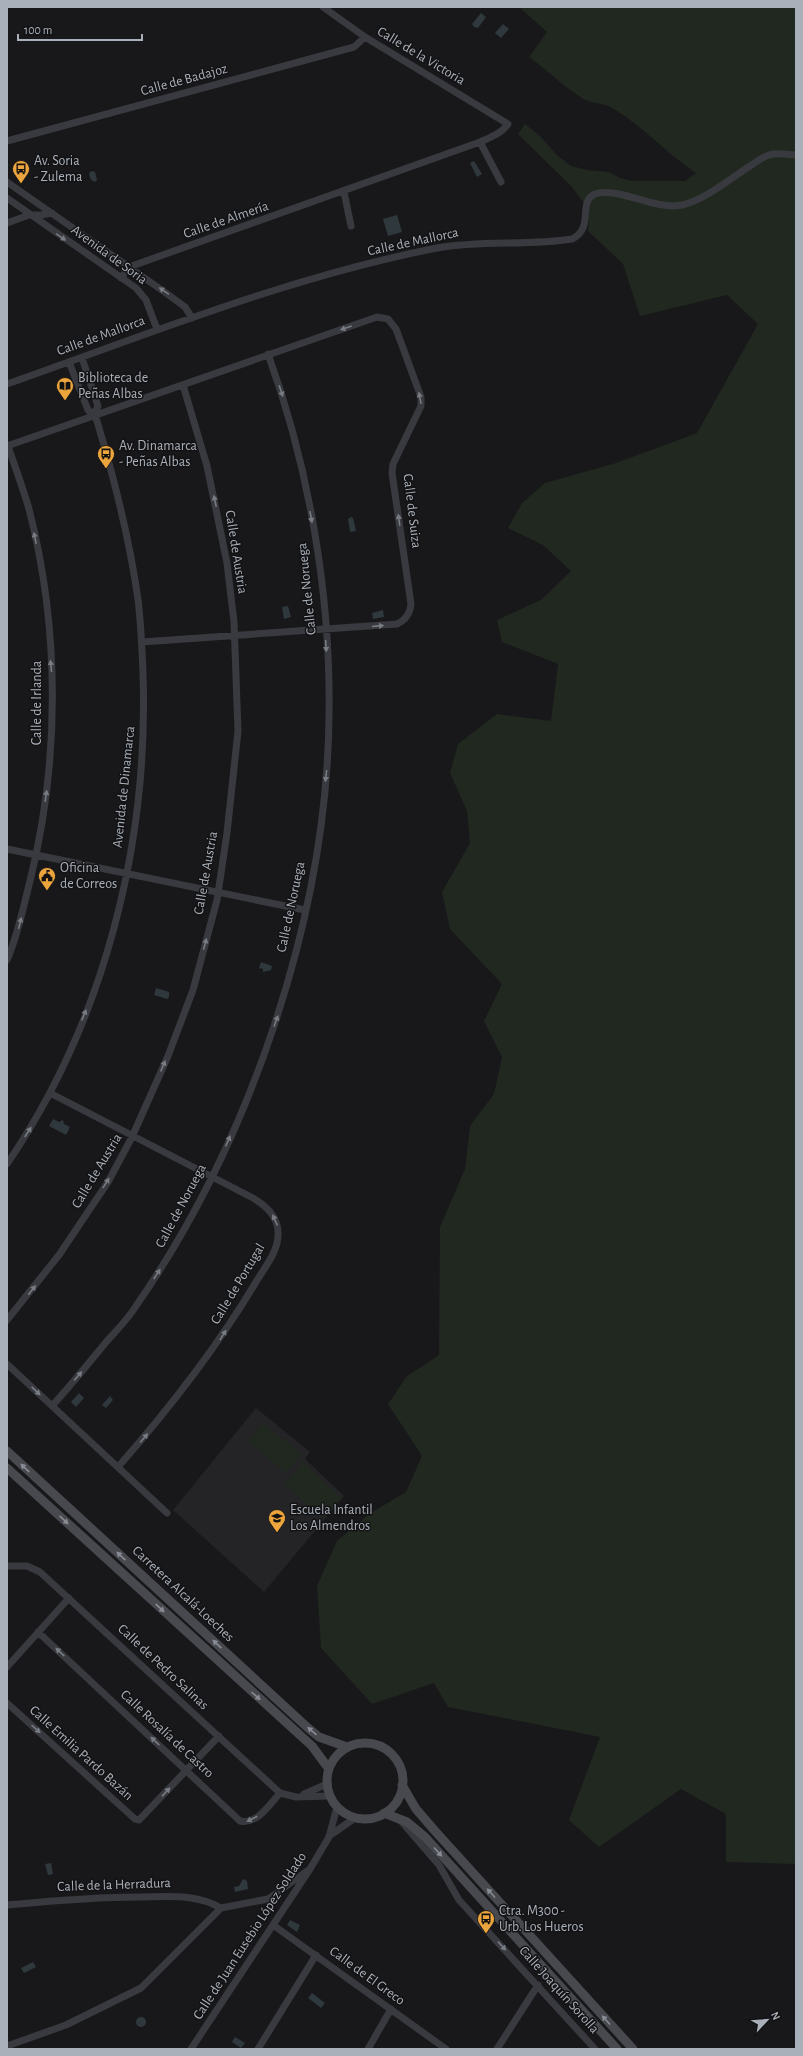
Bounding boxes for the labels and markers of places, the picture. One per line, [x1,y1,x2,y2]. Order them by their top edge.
place label: Av. Soria - Zulema [34,154,83,184]
bus stop icon: Av. Soria - Zulema [11,159,31,184]
place label: Biblioteca de Peñas Albas [78,371,148,401]
library icon: Biblioteca de Peñas Albas [55,376,75,401]
place label: Av. Dinamarca - Peñas Albas [119,439,198,469]
bus stop icon: Av. Dinamarca - Peñas Albas [96,444,116,469]
place label: Oficina de Correos [60,861,117,891]
public building icon: Oficina de Correos [37,866,57,891]
place label: Escuela Infantil Los Almendros [290,1503,373,1533]
school or university icon: Escuela Infantil Los Almendros [267,1508,287,1533]
place label: Ctra. M300 - Urb. Los Hueros [499,1904,584,1934]
bus stop icon: Ctra. M300 - Urb. Los Hueros [476,1909,496,1934]

